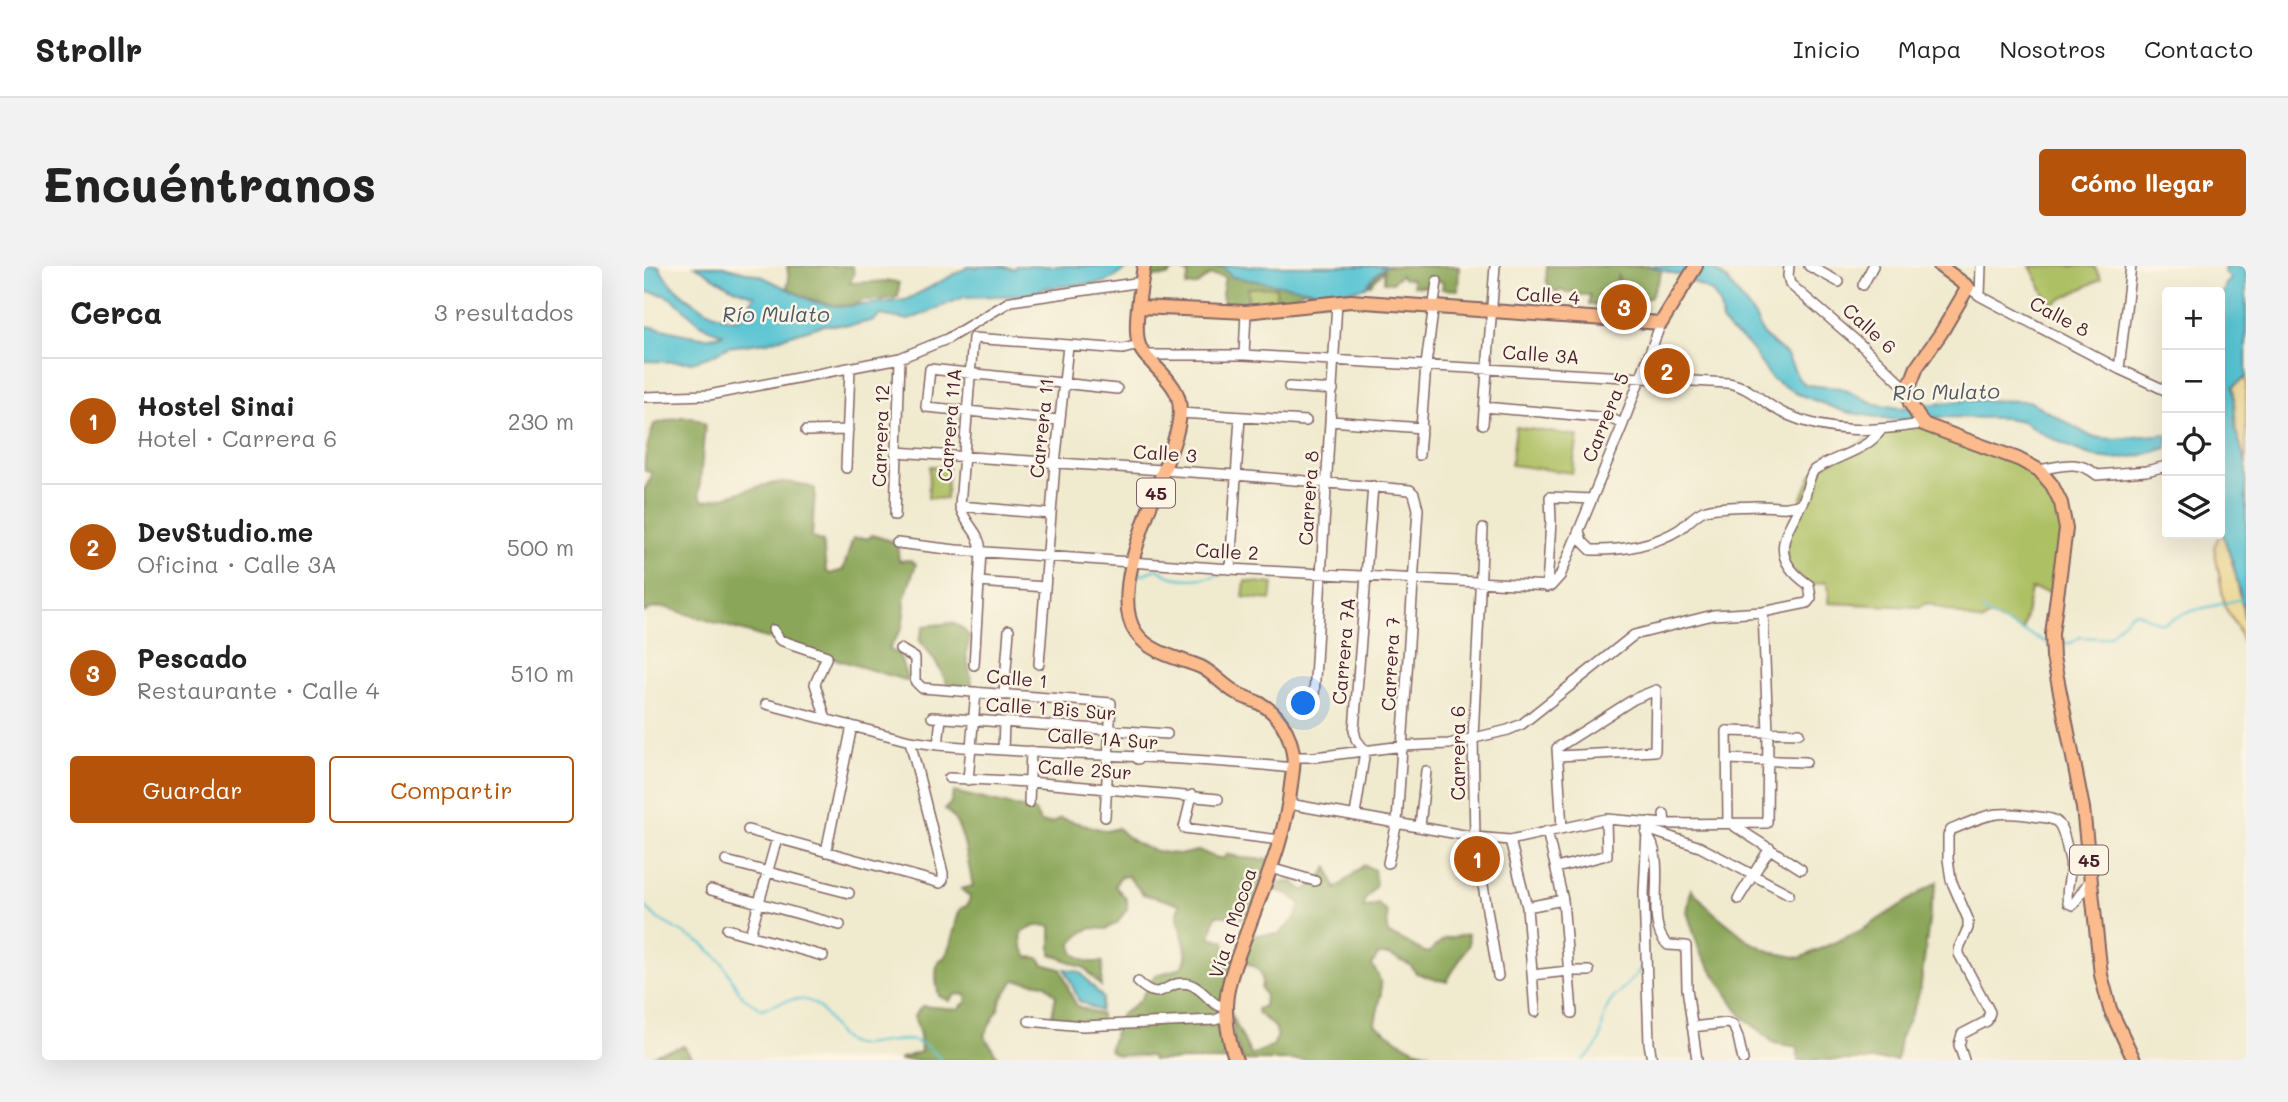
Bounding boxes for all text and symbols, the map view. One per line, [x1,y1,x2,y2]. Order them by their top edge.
text: Strollr [35,27,143,70]
text: Inicio [1793,33,1860,64]
text: Mapa [1898,33,1962,64]
text: Nosotros [2000,33,2106,64]
text: Contacto [2144,33,2253,64]
button: Cómo llegar [2039,149,2246,216]
text: Encuéntranos [42,151,376,214]
street label: Calle 4 [1515,280,1581,310]
pin: 3 [1601,281,1647,333]
map controls [2162,287,2225,539]
button: + [2162,287,2225,350]
street label: Calle 8 [2026,290,2094,342]
text: Cerca [70,292,162,332]
text: 3 resultados [434,297,574,327]
street label: Calle 6 [1838,297,1902,359]
water label: Río Mulato [722,300,830,327]
street label: Calle 3A [1502,339,1580,369]
pin: 2 [1644,345,1690,397]
button: − [2162,350,2225,413]
street label: Carrera 11A [932,367,966,483]
street label: Carrera 5 [1576,368,1634,466]
street label: Carrera 11 [1023,377,1059,479]
water label: Río Mulato [1892,377,2000,405]
street label: Carrera 12 [866,384,894,488]
text: Hostel Sinai [137,389,295,423]
text: 1 [88,406,98,436]
text: 230 m [508,406,574,436]
button: locate [2162,413,2225,476]
text: Hotel · Carrera 6 [137,423,337,453]
street label: Calle 3 [1132,438,1198,468]
street label: Carrera 8 [1292,450,1324,546]
button: layers [2162,476,2225,539]
road number: 45 [1137,478,1175,508]
text: DevStudio.me [137,515,313,549]
text: 2 [87,532,99,562]
text: 500 m [507,532,574,562]
street label: Calle 2 [1195,537,1259,565]
text: Oficina · Calle 3A [137,549,337,579]
street label: Carrera 7A [1326,596,1360,706]
street label: Carrera 7 [1375,616,1405,712]
text: Pescado [137,641,247,675]
text: 3 [86,658,100,688]
text: 510 m [510,658,574,688]
street label: Calle 1 [985,663,1049,693]
text: Restaurante · Calle 4 [137,675,379,705]
your location [1286,686,1320,720]
street label: Calle 1 Bis Sur [985,691,1117,725]
street label: Carrera 6 [1445,705,1470,801]
street label: Calle 1A Sur [1047,722,1159,754]
street label: Calle 2Sur [1037,753,1133,785]
button: Guardar [70,756,315,823]
button: Compartir [329,756,574,823]
pin: 1 [1454,833,1500,885]
road number: 45 [2070,846,2108,874]
street label: Vía a Mocoa [1202,865,1262,981]

